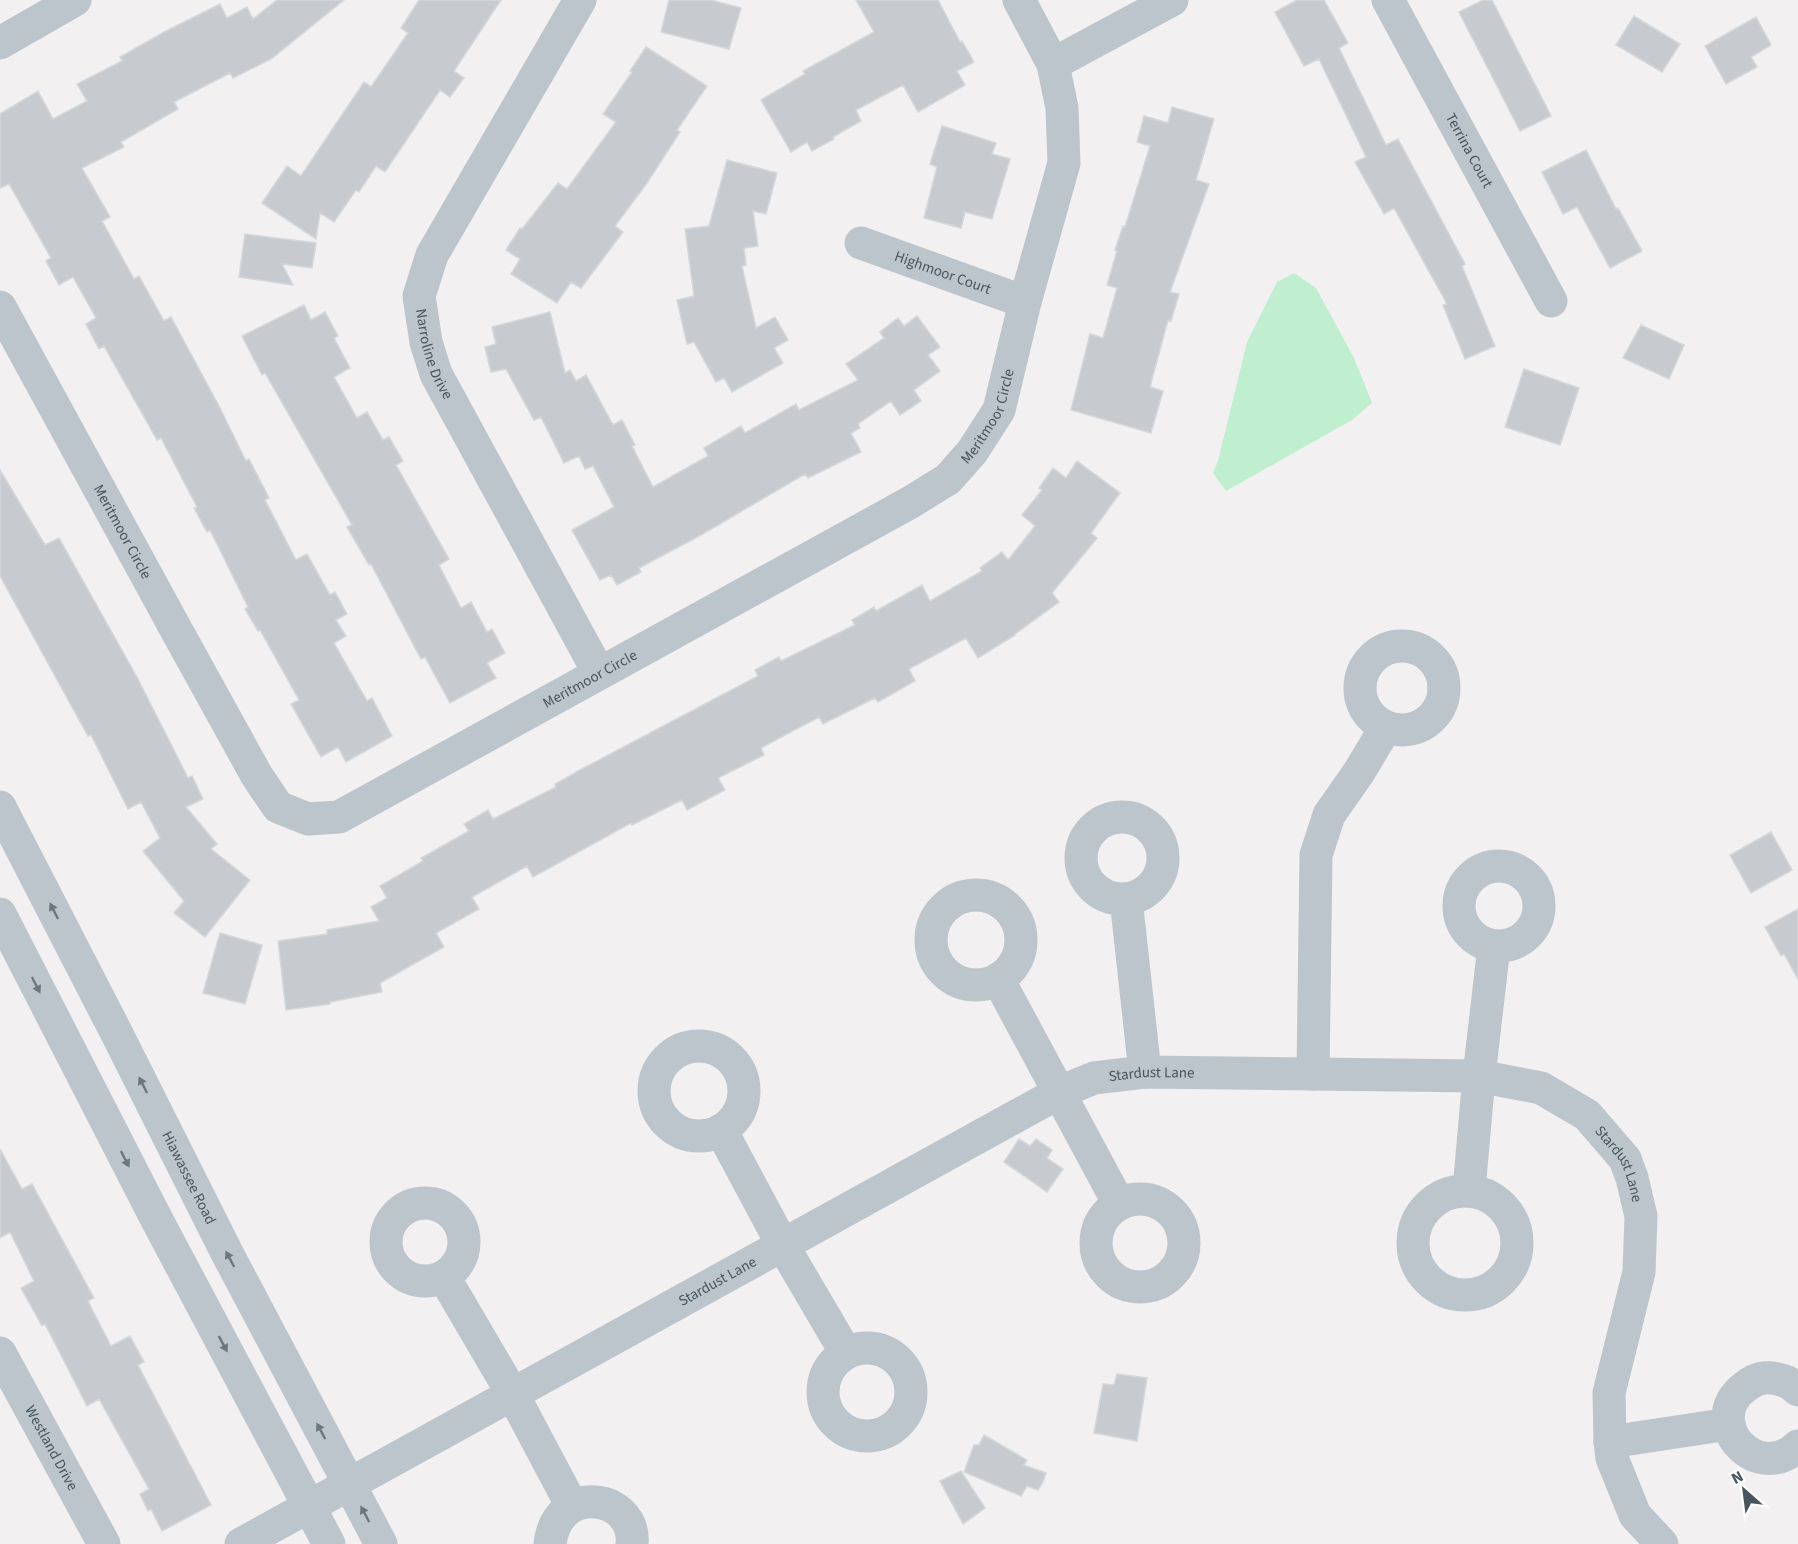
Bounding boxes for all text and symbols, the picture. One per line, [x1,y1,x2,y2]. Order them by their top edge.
street label: Terrina Court [1440,109,1498,192]
street label: Highmoor Court [891,246,994,300]
street label: Narroline Drive [410,307,458,403]
street label: Meritmoor Circle [956,367,1020,469]
street label: Meritmoor Circle [88,481,157,583]
street label: Meritmoor Circle [539,645,641,714]
one-way arrow [50,902,59,919]
one-way arrow [31,976,41,994]
street label: Stardust Lane [1107,1062,1195,1087]
one-way arrow [138,1076,147,1093]
street label: Stardust Lane [1590,1121,1647,1204]
street label: Hiawassee Road [156,1127,221,1228]
one-way arrow [121,1150,130,1167]
one-way arrow [225,1250,235,1267]
street label: Stardust Lane [675,1252,760,1312]
one-way arrow [218,1336,228,1353]
street label: Westland Drive [20,1402,83,1494]
one-way arrow [316,1423,326,1440]
north arrow [1714,1460,1774,1520]
text: N [1728,1465,1747,1490]
one-way arrow [360,1505,370,1522]

